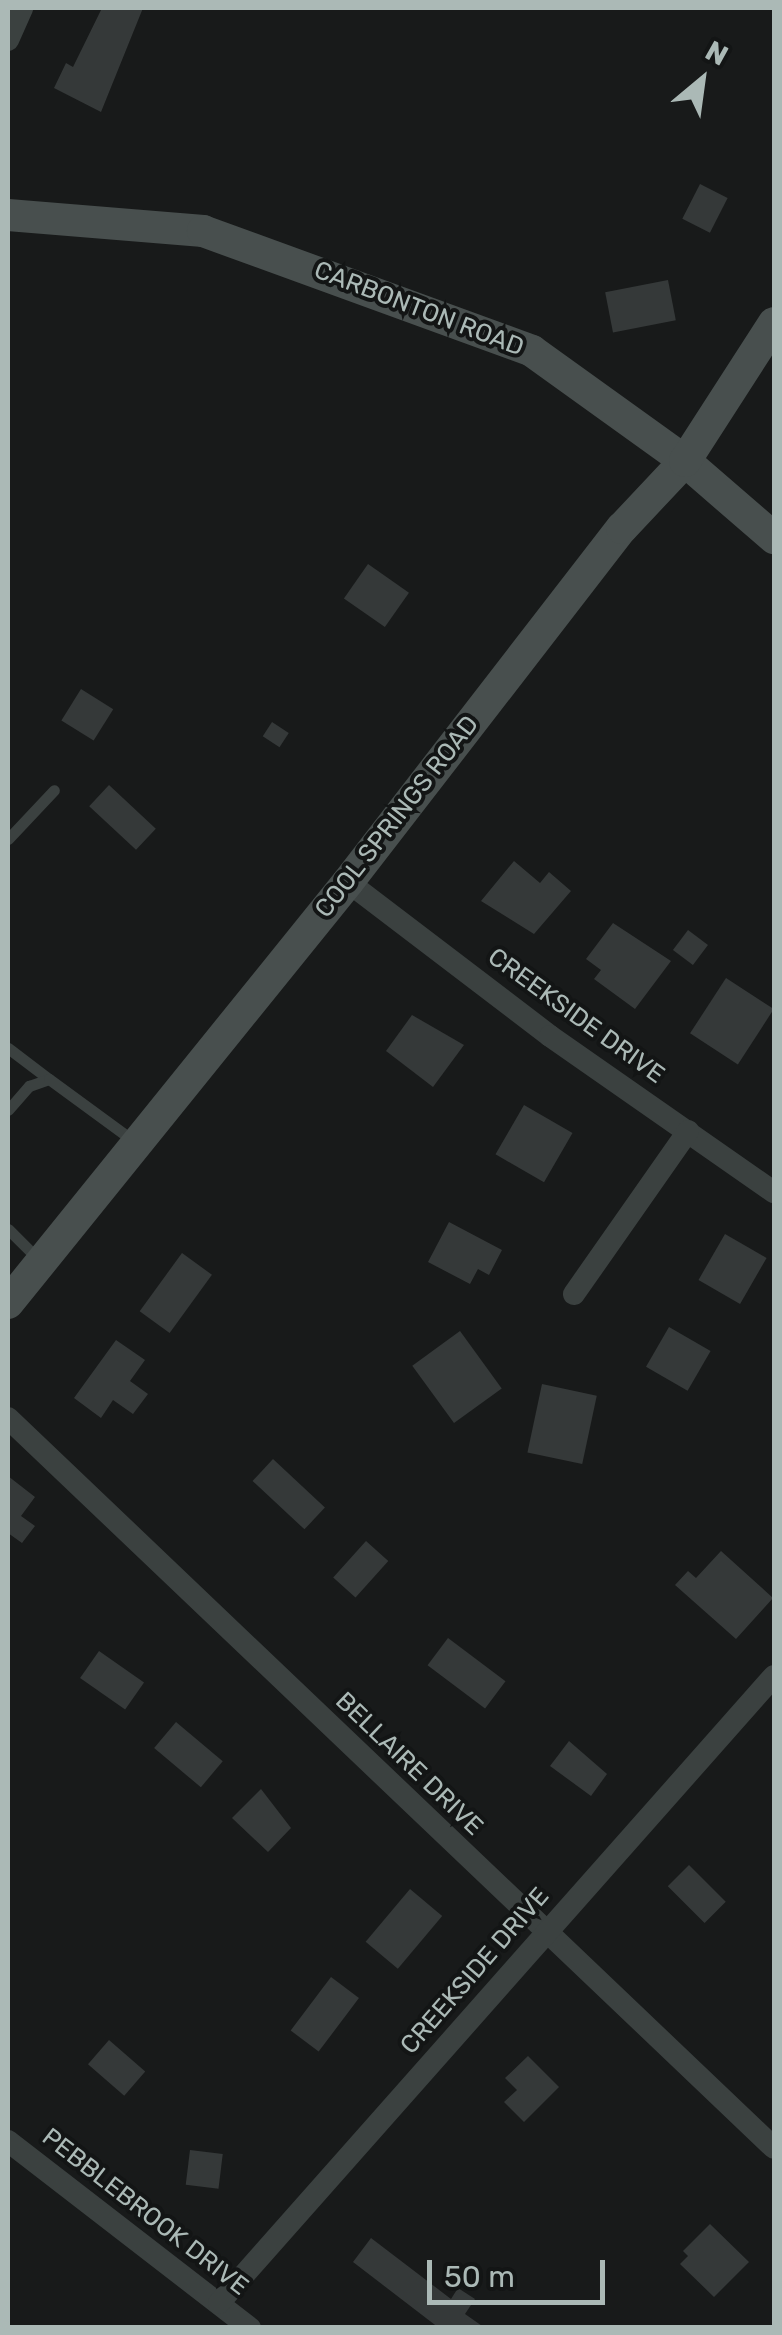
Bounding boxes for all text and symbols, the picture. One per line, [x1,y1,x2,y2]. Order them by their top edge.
north arrow [652,30,752,130]
text: N [700,34,734,73]
street label: CARBONTON ROAD [310,255,528,363]
street label: COOL SPRINGS ROAD [309,710,485,924]
street label: CREEKSIDE DRIVE [482,942,670,1090]
street label: BELLAIRE DRIVE [329,1686,489,1842]
street label: CREEKSIDE DRIVE [395,1882,555,2060]
street label: PEBBLEBROOK DRIVE [36,2122,254,2302]
scale bar [432,2240,610,2302]
text: 50 m [444,2259,515,2295]

